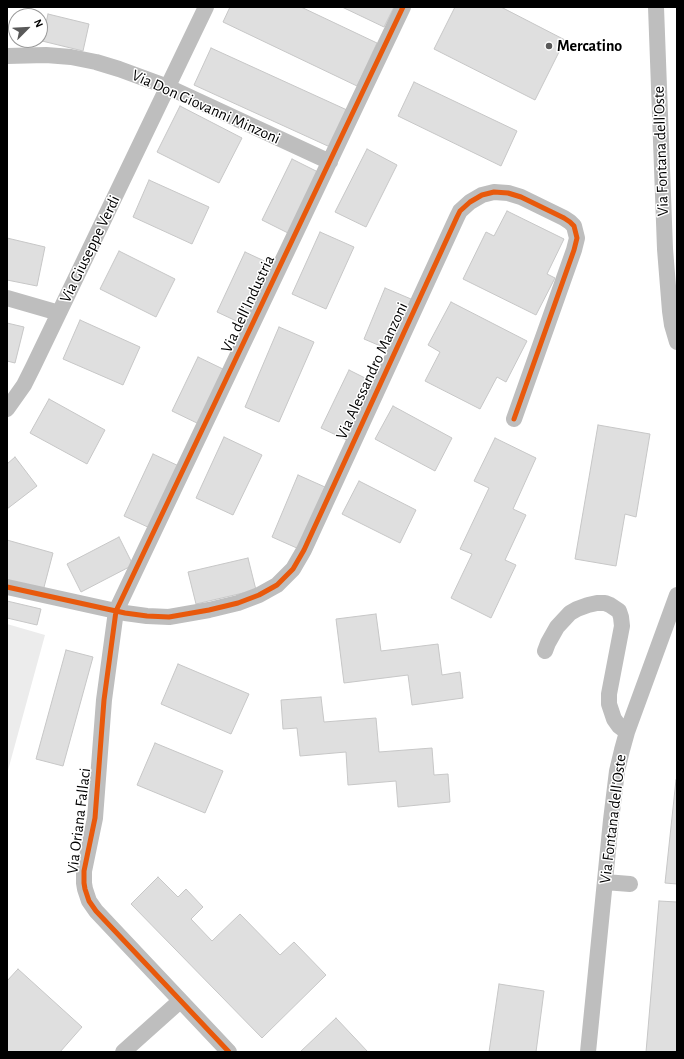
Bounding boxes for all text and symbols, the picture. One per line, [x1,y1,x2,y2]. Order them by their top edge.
north arrow [8,8,48,48]
text: N [32,18,45,29]
place label: Mercatino [557,36,622,56]
marker: Mercatino [544,41,554,51]
street label: Via Don Giovanni Minzoni [129,66,283,148]
street label: Via Fontana dell'Oste [649,86,673,216]
street label: Via Giuseppe Verdi [56,192,124,306]
street label: Via dell'Industria [217,252,279,356]
street label: Via Alessandro Manzoni [332,299,412,443]
street label: Via Fontana dell'Oste [596,753,630,885]
street label: Via Oriana Fallaci [63,767,95,875]

